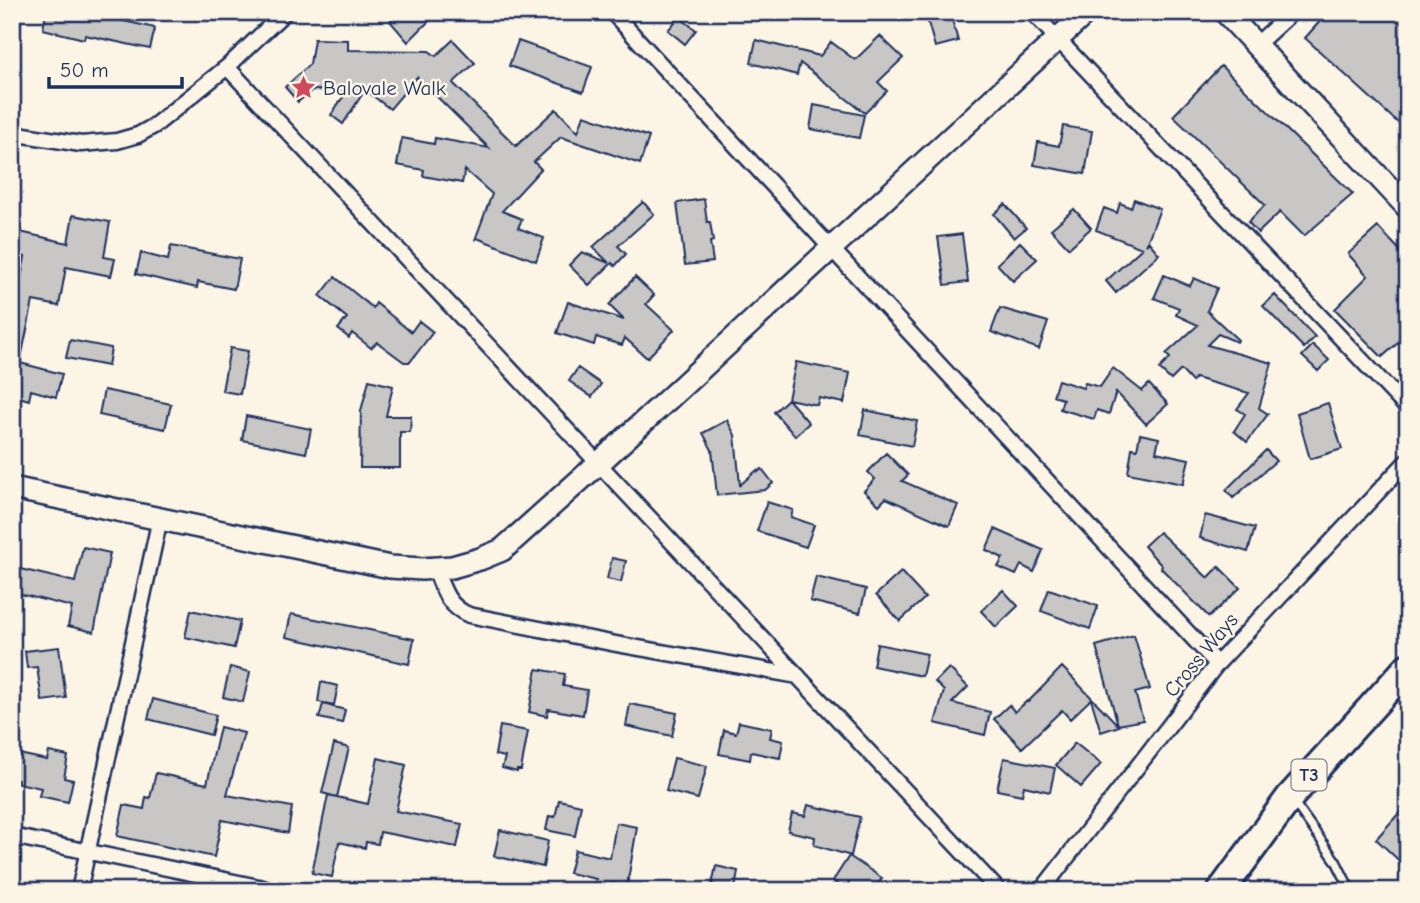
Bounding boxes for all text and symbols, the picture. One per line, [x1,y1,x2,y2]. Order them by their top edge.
scale bar [49,46,182,90]
text: 50 m [60,58,109,82]
place icon: Balovale Walk [289,74,317,102]
place label: Balovale Walk [323,76,446,100]
street label: Cross Ways [1159,608,1243,702]
road number: T3 [1292,760,1326,790]

